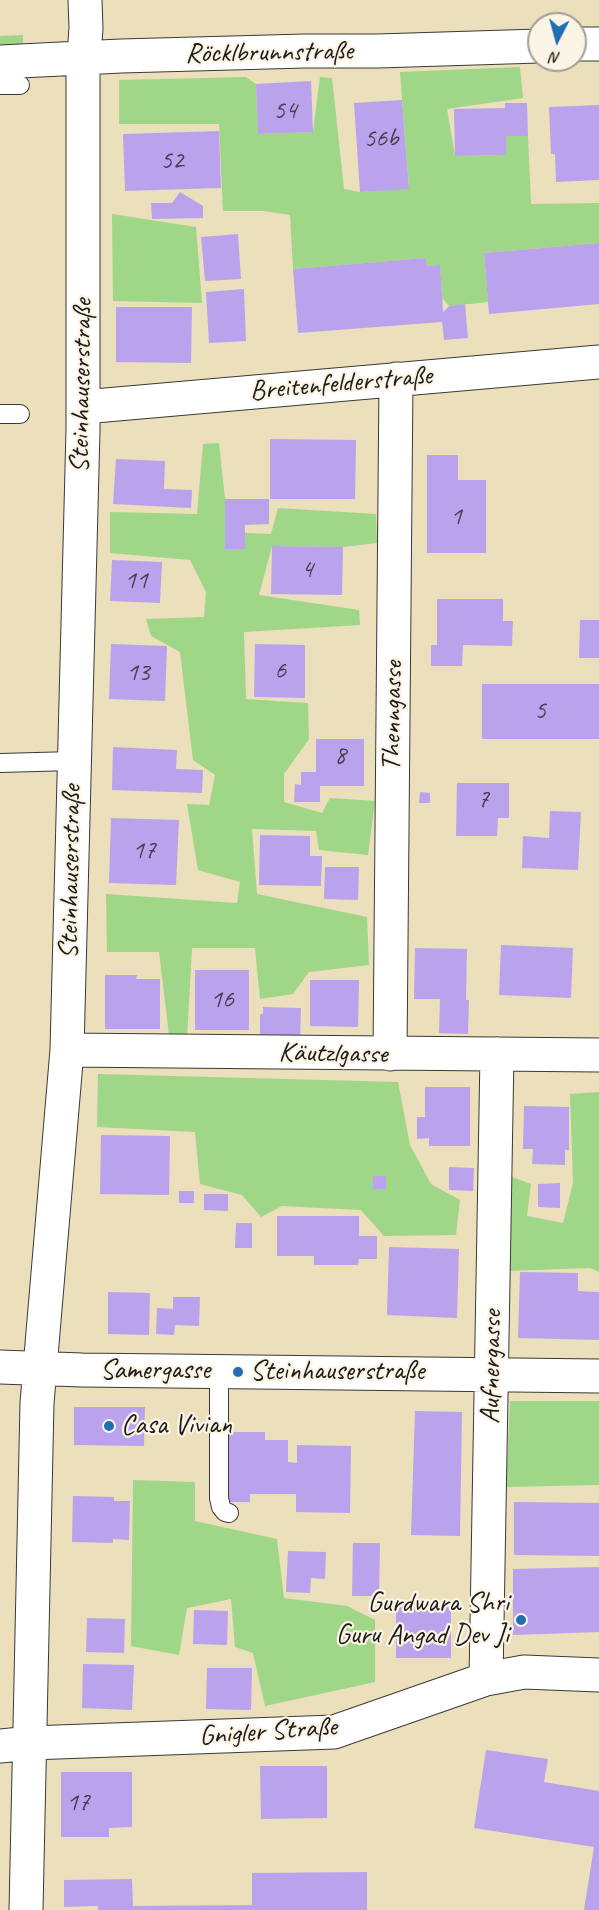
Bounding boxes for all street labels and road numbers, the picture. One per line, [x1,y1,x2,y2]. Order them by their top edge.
street label: Röcklbrunnstraße [185,35,353,71]
street label: Steinhauserstraße [64,299,100,473]
street label: Breitenfelderstraße [249,359,433,409]
street label: Thenngasse [375,661,411,771]
street label: Steinhauserstraße [53,785,89,959]
street label: Käutzlgasse [278,1036,388,1072]
street label: Aufnergasse [474,1310,510,1424]
street label: Samergasse [100,1354,210,1388]
street label: Gnigler Straße [198,1710,338,1754]

